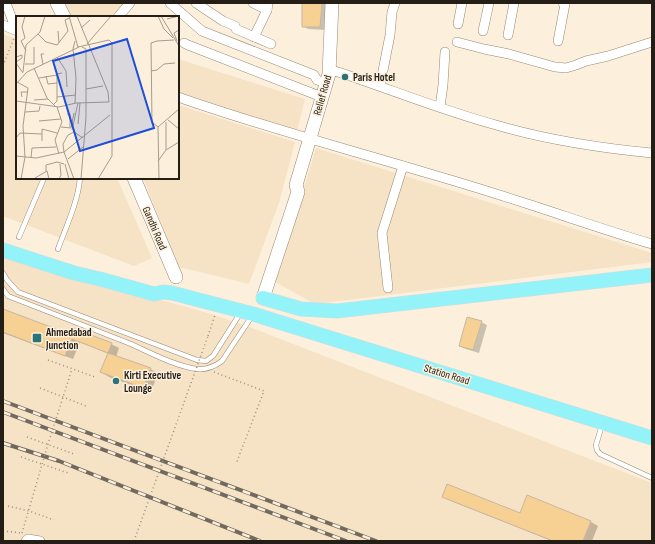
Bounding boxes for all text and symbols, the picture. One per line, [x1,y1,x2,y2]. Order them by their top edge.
inset map [16,16,179,179]
place label: Paris Hotel [353,71,395,84]
marker: Paris Hotel [340,72,350,82]
street label: Relief Road [311,73,335,117]
street label: Gandhi Road [140,205,170,252]
place label: Ahmedabad Junction [45,326,92,352]
marker: Ahmedabad Junction [31,332,43,344]
street label: Station Road [422,361,472,388]
place label: Kirti Executive Lounge [124,369,182,395]
marker: Kirti Executive Lounge [111,376,121,386]

